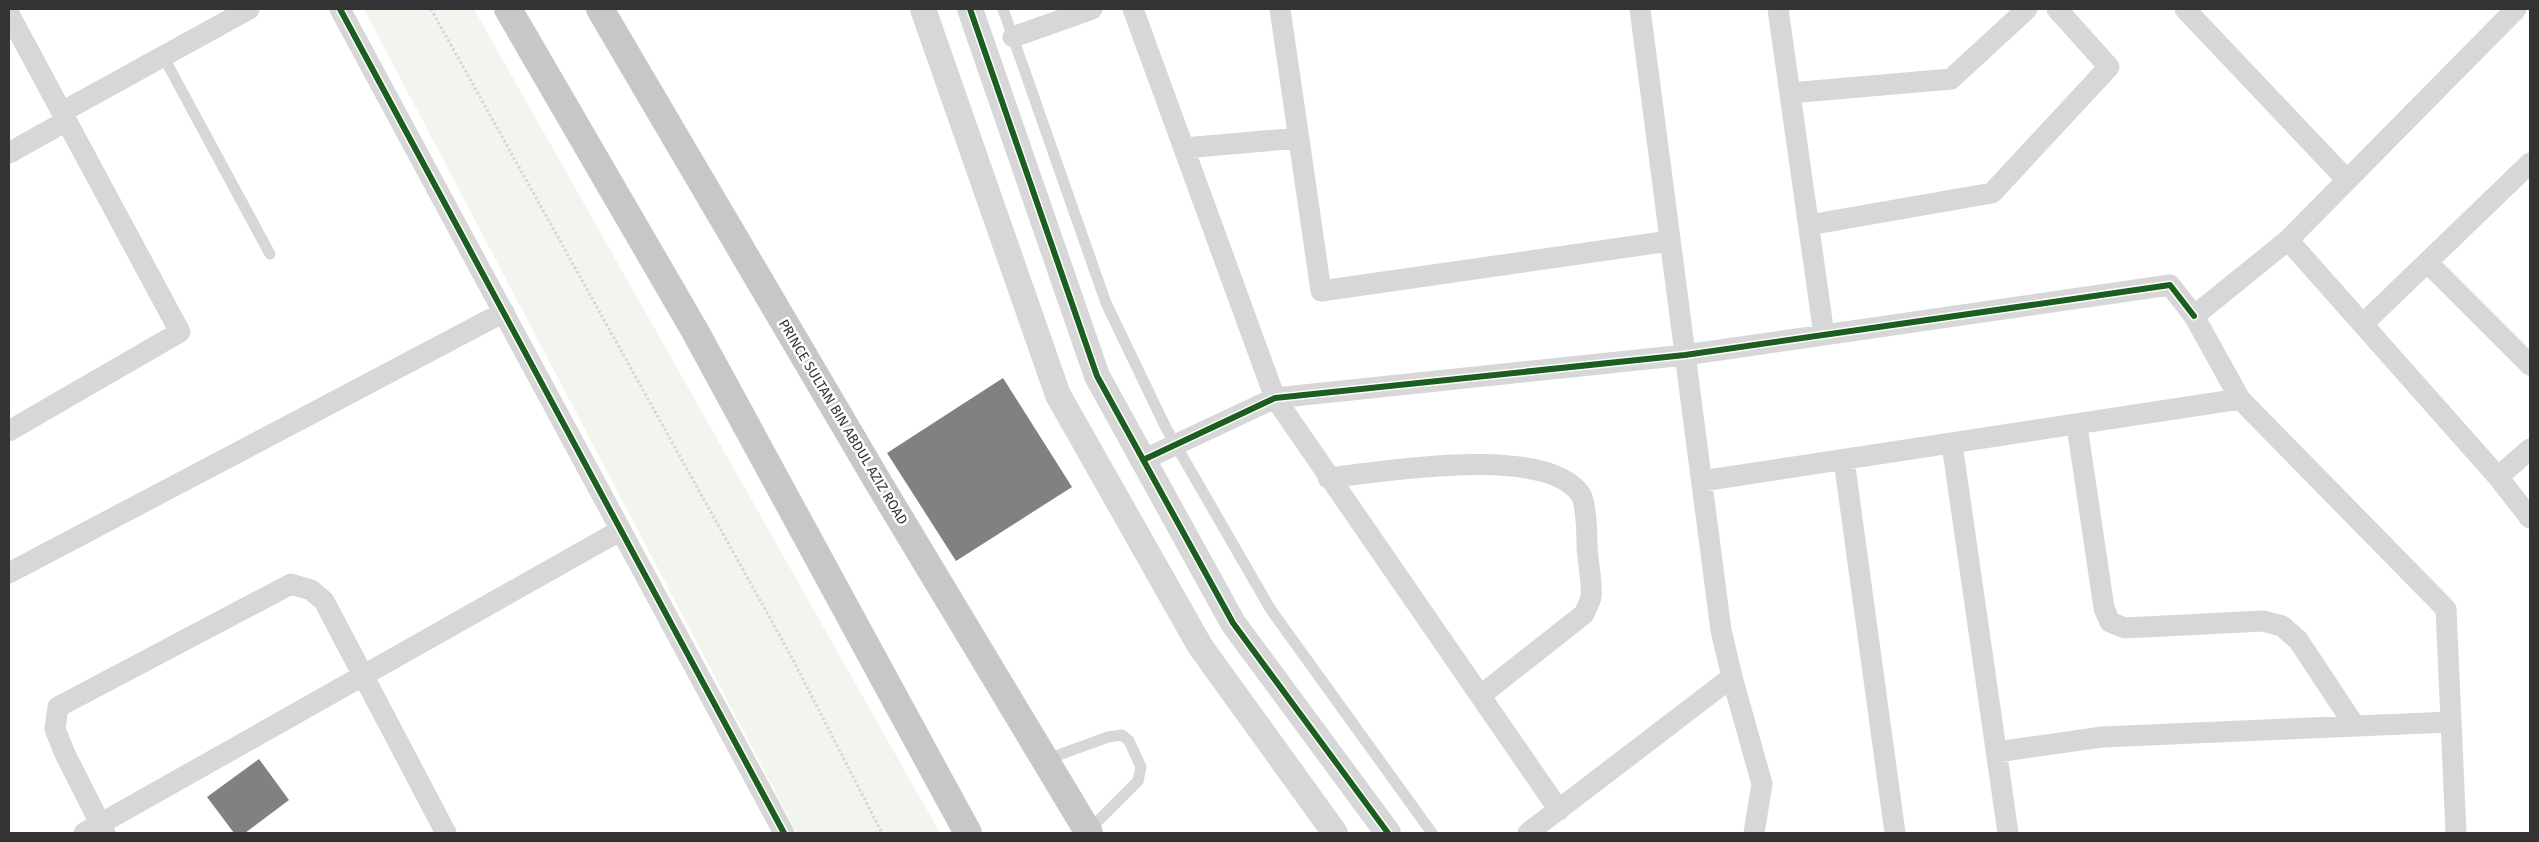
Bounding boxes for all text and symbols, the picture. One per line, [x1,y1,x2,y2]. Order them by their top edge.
street label: PRINCE SULTAN BIN ABDUL AZIZ ROAD [775,316,911,528]

